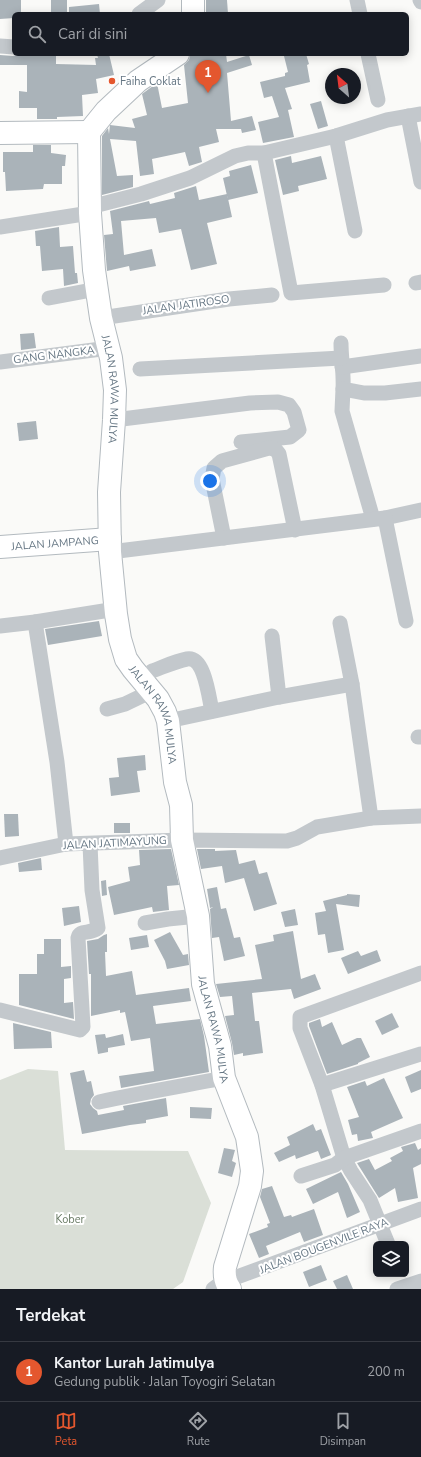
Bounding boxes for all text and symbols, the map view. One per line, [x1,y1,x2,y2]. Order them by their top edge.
search box [12,12,409,56]
icon: search [26,23,48,45]
text: Cari di sini [58,24,127,44]
pin: 1 [195,60,221,93]
north arrow [325,68,361,104]
place label: Faiha Coklat [120,74,181,89]
marker: Faiha Coklat [107,76,117,86]
street label: JALAN JATIROSO [141,291,230,319]
street label: JALAN RAWA MULYA [98,332,123,444]
street label: GANG NANGKA [12,343,96,367]
your location [200,471,220,491]
street label: JALAN JAMPANG [10,532,99,554]
street label: JALAN RAWA MULYA [125,662,180,765]
street label: JALAN JATIMAYUNG [62,833,167,853]
street label: JALAN RAWA MULYA [195,974,233,1085]
park label: Kober [55,1212,85,1227]
street label: JALAN BOUGENVILE RAYA [257,1214,391,1278]
map controls [373,1241,409,1277]
button: layers [373,1241,409,1277]
text: Terdekat [16,1304,85,1327]
text: Kantor Lurah Jatimulya [54,1353,215,1373]
text: 1 [25,1363,33,1381]
text: 200 m [367,1363,405,1381]
text: Gedung publik · Jalan Toyogiri Selatan [54,1373,276,1391]
tab: Peta [55,1410,77,1449]
tab: Rute [187,1410,210,1449]
tab: Disimpan [320,1410,366,1449]

